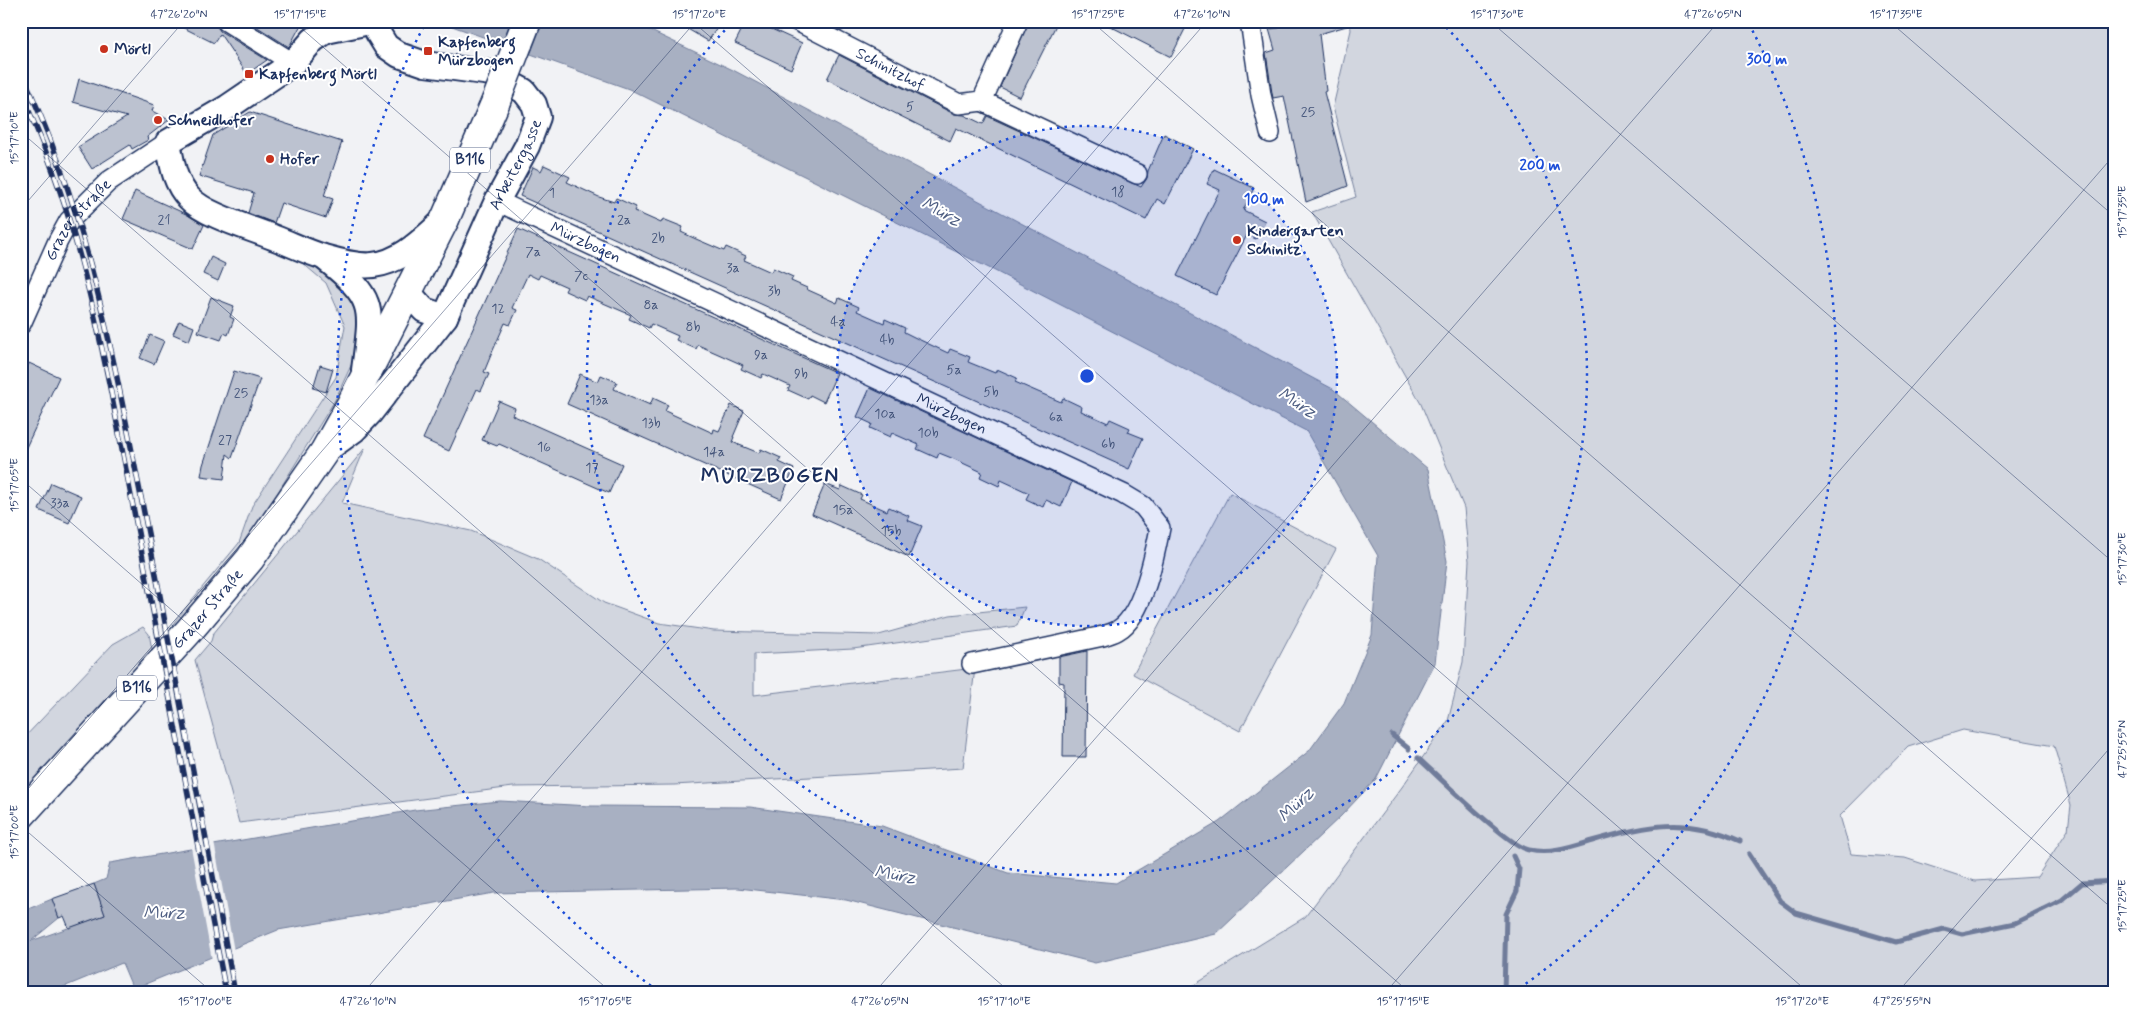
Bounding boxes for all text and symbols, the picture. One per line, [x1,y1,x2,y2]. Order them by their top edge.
text: 47°26'20"N [150,7,208,23]
text: 15°17'15"E [274,7,326,23]
text: 15°17'20"E [672,7,726,23]
text: 15°17'25"E [1071,7,1125,23]
text: 47°26'10"N [1174,7,1230,23]
text: 15°17'30"E [1470,7,1524,23]
text: 47°26'05"N [1684,7,1742,23]
text: 15°17'35"E [1870,7,1922,23]
place label: Kapfenberg Mürzbogen [438,32,516,72]
place label: Mörtl [114,39,151,60]
street label: Schinitzhof [852,42,929,95]
marker: Mörtl [98,43,110,55]
marker: Kapfenberg Mürzbogen [422,45,434,57]
text: 300 m [1747,50,1787,70]
place label: Kapfenberg Mörtl [259,64,377,87]
marker: Kapfenberg Mörtl [243,68,255,80]
house number: 5 [906,98,914,116]
house number: 25 [1301,103,1315,121]
place label: Schneidhofer [168,110,254,131]
text: 15°17'10"E [7,111,23,165]
marker: Schneidhofer [152,114,164,126]
street label: Arbeitergasse [484,116,547,213]
road number: B116 [450,148,490,172]
place label: Hofer [280,149,320,170]
marker: Hofer [264,153,276,165]
text: 200 m [1520,156,1561,176]
street label: Grazer Straße [40,174,116,264]
house number: 18 [1111,183,1125,201]
house number: 1 [549,184,555,202]
text: 15°17'35"E [2115,186,2131,238]
text: 100 m [1244,190,1284,210]
water label: Mürz [917,192,965,233]
house number: 21 [158,211,170,229]
house number: 2a [617,211,631,229]
street label: Mürzbogen [547,217,625,268]
place label: Kindergarten Schinitz [1247,221,1344,260]
house number: 2b [651,229,665,247]
marker: Kindergarten Schinitz [1231,234,1243,246]
house number: 7a [525,243,541,261]
house number: 3a [726,259,740,277]
house number: 7c [574,267,588,285]
house number: 3b [767,282,781,300]
house number: 8a [643,296,659,314]
house number: 12 [491,300,505,318]
house number: 4a [830,313,846,331]
house number: 8b [686,318,700,336]
house number: 4b [879,331,895,349]
house number: 9a [754,346,768,364]
house number: 5a [946,361,962,379]
house number: 9b [794,365,808,383]
centre of rings [1078,367,1096,385]
water label: Mürz [1273,382,1321,424]
house number: 5b [983,383,999,401]
house number: 25 [234,384,248,402]
street label: Mürzbogen [913,388,990,439]
house number: 13a [589,391,609,409]
house number: 10a [874,405,896,423]
house number: 6a [1049,408,1063,426]
house number: 13b [641,414,661,432]
house number: 10b [917,424,939,442]
house number: 27 [218,431,232,449]
house number: 6b [1101,435,1115,453]
house number: 16 [537,438,551,456]
house number: 14a [703,443,725,461]
text: 15°17'05"E [7,458,23,512]
house number: 17 [585,459,599,477]
district label: MÜRZBOGEN [701,462,839,490]
house number: 33a [50,494,70,512]
house number: 15a [833,501,853,519]
house number: 15b [881,522,901,540]
text: 15°17'30"E [2115,532,2131,586]
street label: Grazer Straße [167,564,248,653]
road number: B116 [117,676,157,700]
text: 47°25'55"N [2115,720,2131,778]
water label: Mürz [1273,782,1320,828]
text: 15°17'00"E [7,805,23,859]
water label: Mürz [872,860,918,890]
text: 15°17'25"E [2115,879,2131,933]
water label: Mürz [143,901,185,925]
text: 15°17'00"E [178,994,232,1010]
text: 47°26'10"N [340,994,396,1010]
text: 15°17'05"E [578,994,632,1010]
text: 47°26'05"N [851,994,909,1010]
text: 15°17'10"E [977,994,1031,1010]
text: 15°17'15"E [1377,994,1429,1010]
text: 15°17'20"E [1775,994,1829,1010]
text: 47°25'55"N [1873,994,1931,1010]

